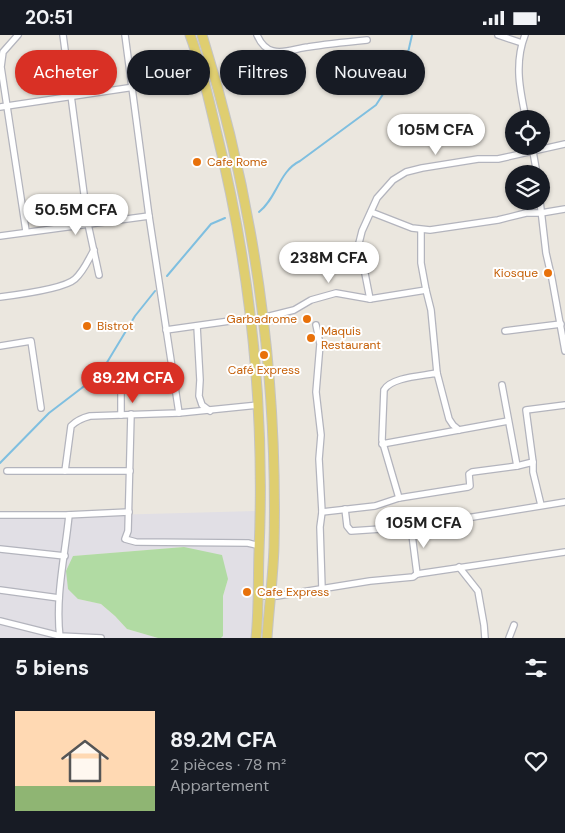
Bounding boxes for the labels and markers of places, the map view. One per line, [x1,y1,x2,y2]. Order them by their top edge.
pin: 105M CFA [384,113,488,156]
place label: Cafe Rome [207,154,268,170]
marker: Cafe Rome [191,156,203,168]
pin: 50.5M CFA [19,193,133,236]
pin: 238M CFA [277,241,381,284]
place label: Kiosque [494,265,538,281]
marker: Kiosque [542,267,554,279]
place label: Garbadrome [227,311,297,327]
marker: Garbadrome [301,313,313,325]
place label: Bistrot [97,318,134,334]
marker: Bistrot [81,320,93,332]
place label: Maquis Restaurant [321,323,381,353]
marker: Maquis Restaurant [305,332,317,344]
marker: Café Express [258,349,270,361]
pin: 89.2M CFA [76,361,190,404]
place label: Café Express [228,362,300,378]
pin: 105M CFA [372,507,476,549]
place label: Cafe Express [257,584,329,600]
marker: Cafe Express [241,586,253,598]

